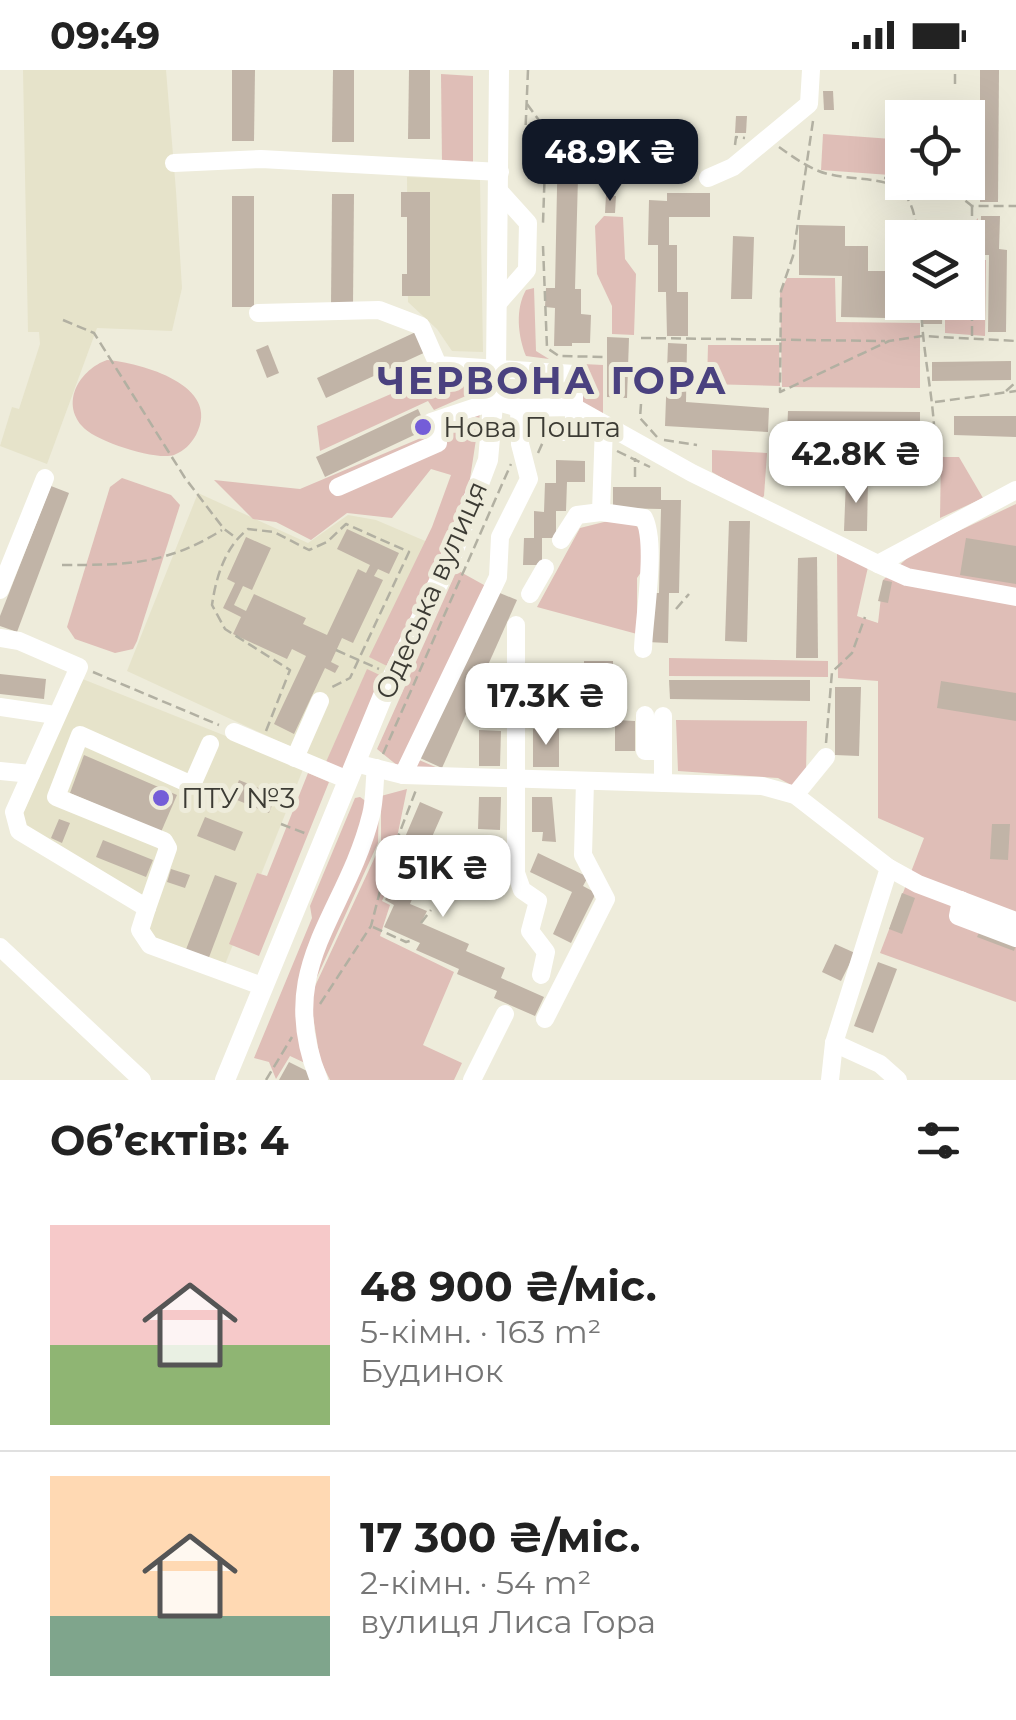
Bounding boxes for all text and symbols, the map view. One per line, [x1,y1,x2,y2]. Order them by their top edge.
text: 09:49 [50,12,160,59]
map controls [885,100,985,320]
button: locate [885,100,985,200]
pin: 48.9K ₴ [518,119,702,204]
text: 48.9K ₴ [544,132,676,171]
button: layers [885,220,985,320]
district label: ЧЕРВОНА ГОРА [378,357,728,404]
place label: Нова Пошта [443,410,621,444]
marker: Нова Пошта [412,416,434,438]
pin: 42.8K ₴ [764,421,948,506]
text: 42.8K ₴ [791,434,921,473]
street label: Одеська вулиця [368,476,494,704]
pin: 17.3K ₴ [454,663,638,748]
text: 17.3K ₴ [487,676,605,715]
place label: ПТУ №3 [181,781,296,815]
marker: ПТУ №3 [150,787,172,809]
pin: 51K ₴ [373,835,513,920]
text: 51K ₴ [398,848,488,887]
icon: filters [911,1113,966,1168]
text: Об’єктів: 4 [50,1114,289,1166]
text: 48 900 ₴/міс. [360,1260,657,1312]
icon: home [130,1265,250,1385]
text: 5-кімн. · 163 m² [360,1312,601,1351]
text: Будинок [360,1351,503,1390]
text: 17 300 ₴/міс. [360,1511,640,1563]
icon: home [130,1516,250,1636]
text: 2-кімн. · 54 m² [360,1563,591,1602]
text: вулиця Лиса Гора [360,1602,656,1641]

